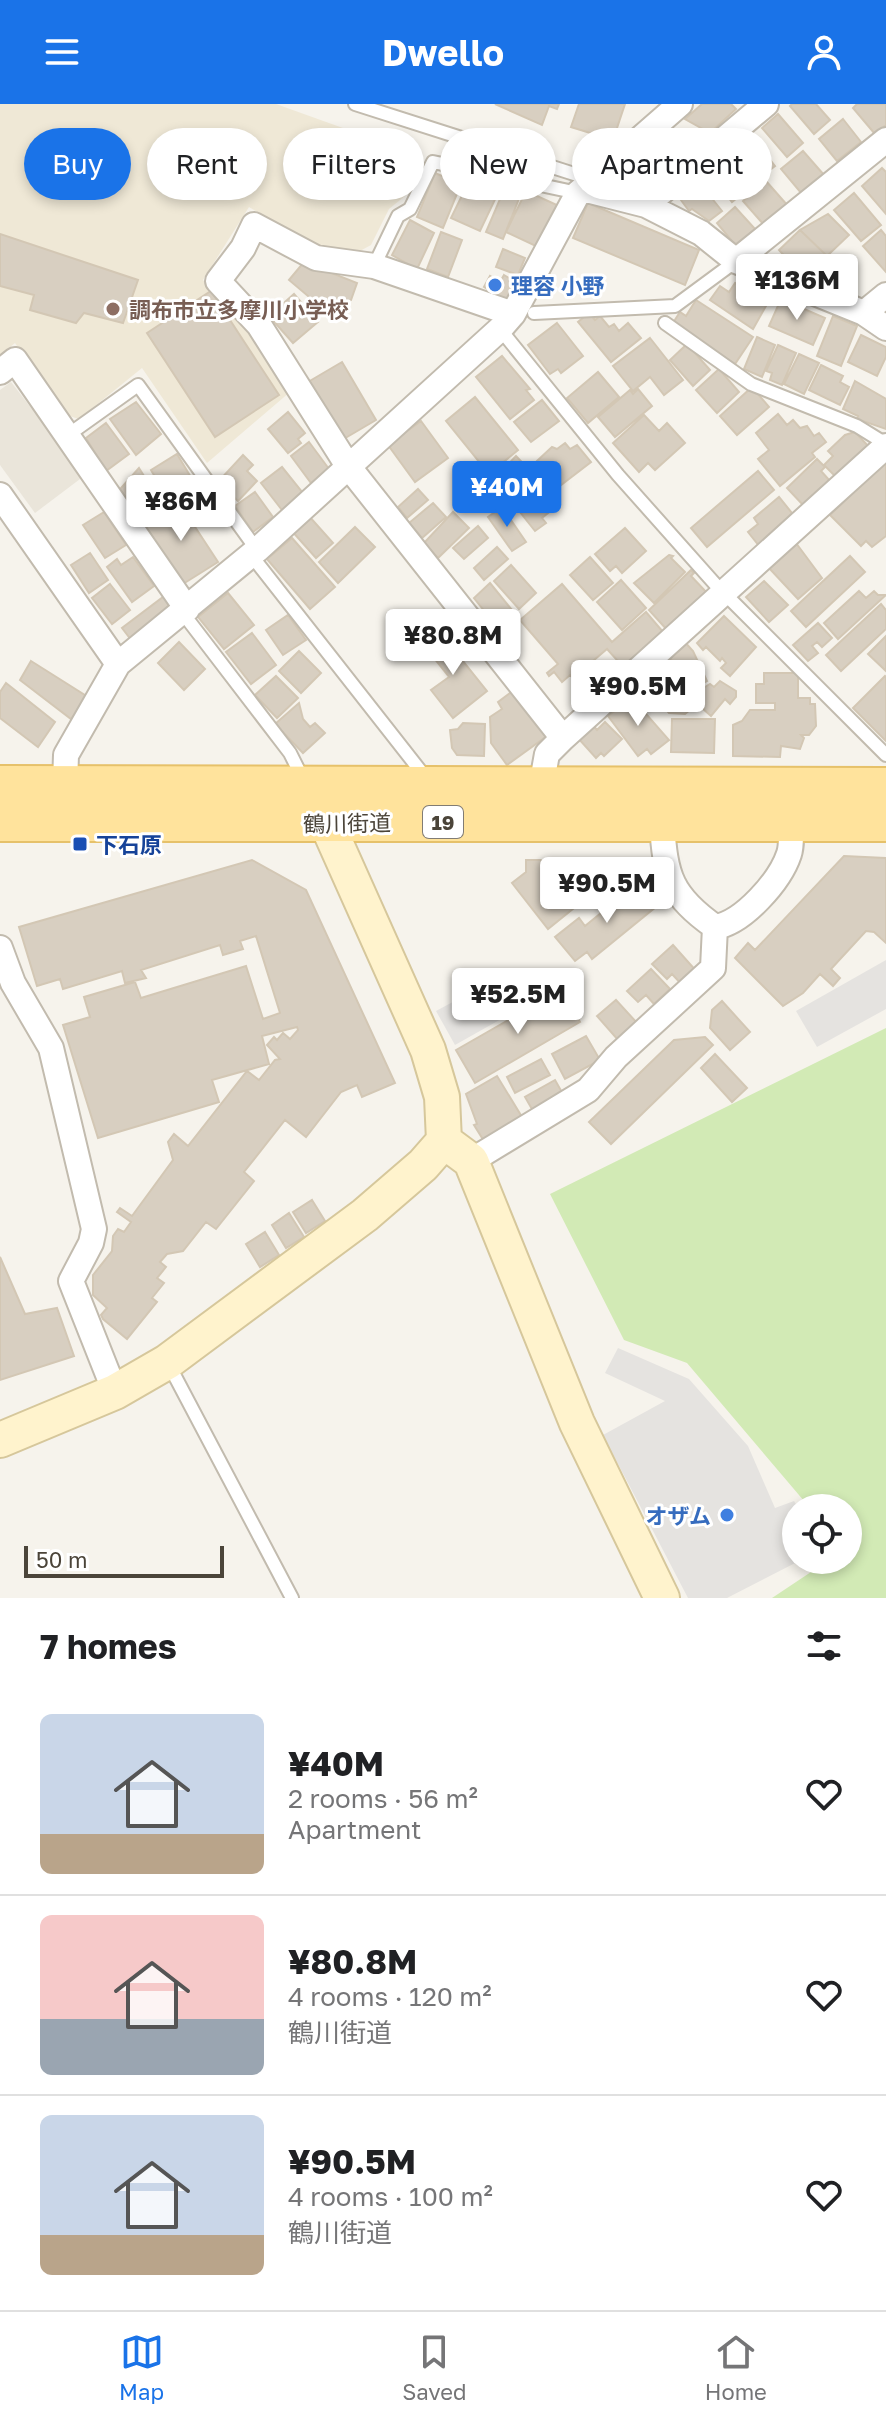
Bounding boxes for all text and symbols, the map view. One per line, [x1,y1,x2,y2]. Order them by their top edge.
icon: menu [40,30,84,74]
icon: person [802,30,846,74]
text: Dwello [382,31,504,74]
chip: Buy [24,128,131,200]
chip: Rent [147,128,267,200]
chip: Filters [283,128,424,200]
chip: New [440,128,556,200]
chip: Apartment [572,128,772,200]
pin: ¥136M [741,254,853,322]
text: ¥136M [754,264,840,295]
place label: 理容 小野 [511,272,605,299]
marker: 理容 小野 [486,276,504,294]
place label: 調布市立多摩川小学校 [129,296,349,323]
marker: 調布市立多摩川小学校 [104,300,122,318]
pin: ¥40M [460,461,554,529]
text: ¥40M [470,471,544,502]
pin: ¥86M [134,475,228,543]
text: ¥86M [144,485,218,516]
pin: ¥80.8M [388,609,518,677]
text: ¥80.8M [404,619,502,650]
pin: ¥90.5M [573,660,703,728]
text: ¥90.5M [589,670,687,701]
road number: 19 [423,806,463,838]
street label: 鶴川街道 [303,809,391,837]
place label: 下石原 [96,831,162,858]
marker: 下石原 [71,835,89,853]
pin: ¥90.5M [542,857,672,925]
text: ¥90.5M [558,867,656,898]
pin: ¥52.5M [453,968,583,1036]
text: ¥52.5M [470,978,566,1009]
map controls [782,1494,862,1574]
button: locate [782,1494,862,1574]
place label: オザム [645,1502,711,1529]
marker: オザム [718,1506,736,1524]
scale bar [24,1542,224,1578]
text: 50 m [36,1546,87,1573]
icon: filters [802,1624,846,1668]
text: 7 homes [40,1626,177,1666]
text: ¥40M [288,1743,384,1783]
icon: home [104,1746,200,1842]
icon: heart [802,1772,846,1816]
text: 2 rooms · 56 m² [288,1783,478,1814]
text: Apartment [288,1814,421,1845]
text: ¥80.8M [288,1941,417,1981]
icon: home [104,1947,200,2043]
icon: heart [802,1973,846,2017]
text: 4 rooms · 120 m² [288,1981,492,2012]
text: 鶴川街道 [288,2017,392,2048]
text: ¥90.5M [288,2141,416,2181]
icon: home [104,2147,200,2243]
icon: heart [802,2173,846,2217]
text: 4 rooms · 100 m² [288,2181,493,2212]
text: 鶴川街道 [288,2217,392,2248]
tab: Map [119,2330,164,2405]
tab: Saved [402,2330,466,2405]
tab: Home [705,2330,767,2405]

